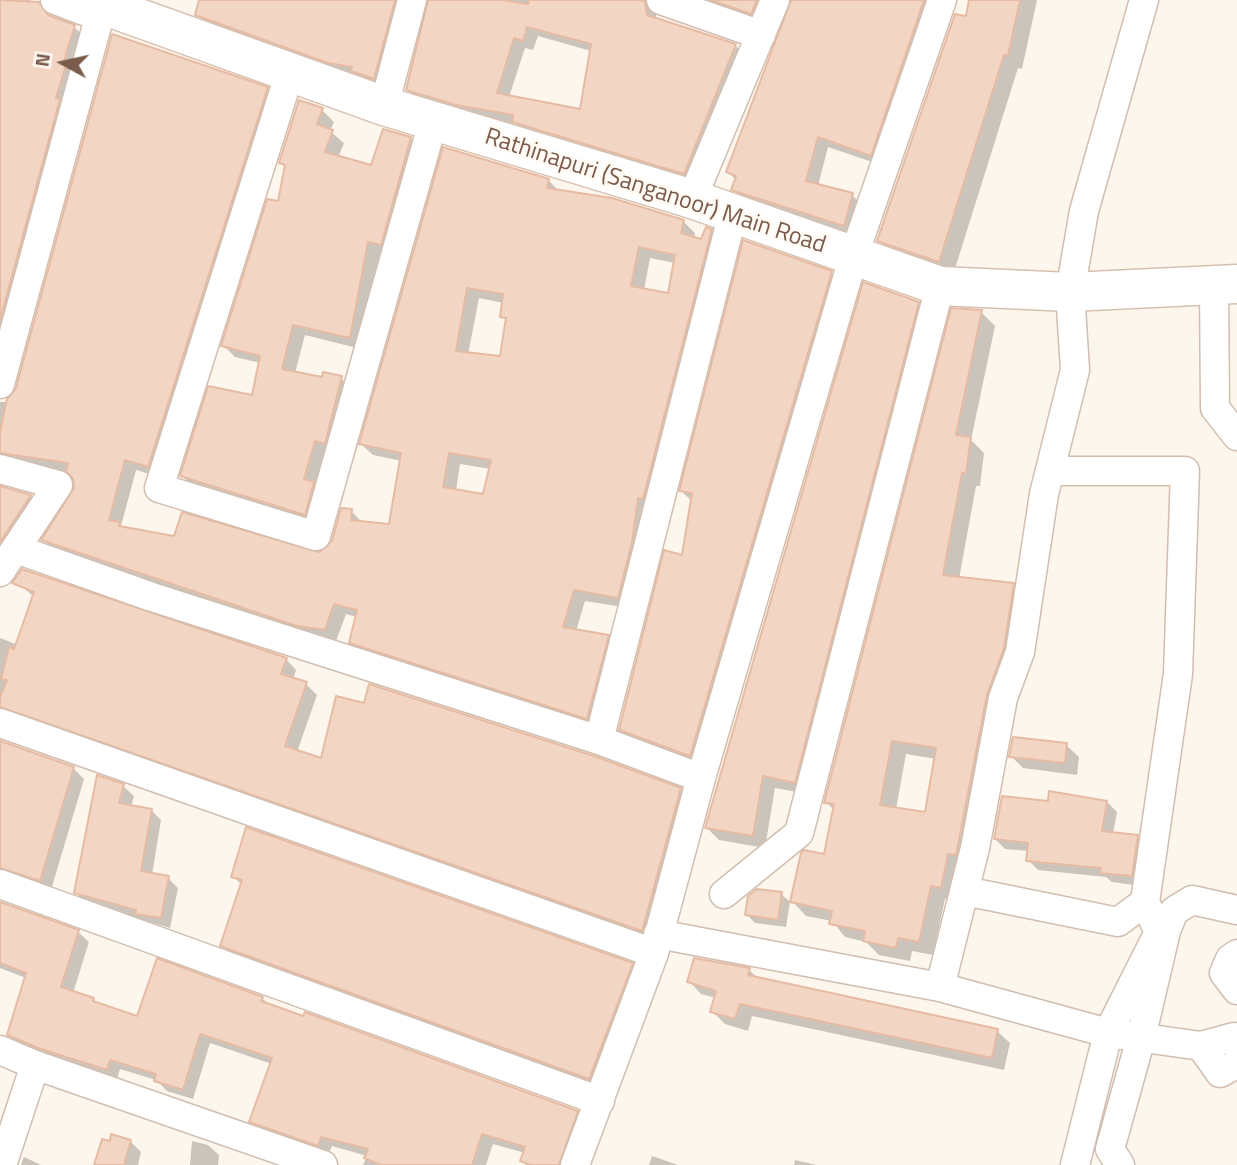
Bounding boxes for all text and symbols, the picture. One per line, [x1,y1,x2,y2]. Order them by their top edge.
north arrow [28,28,98,98]
text: N [26,51,57,69]
street label: Rathinapuri (Sanganoor) Main Road [481,123,829,261]

